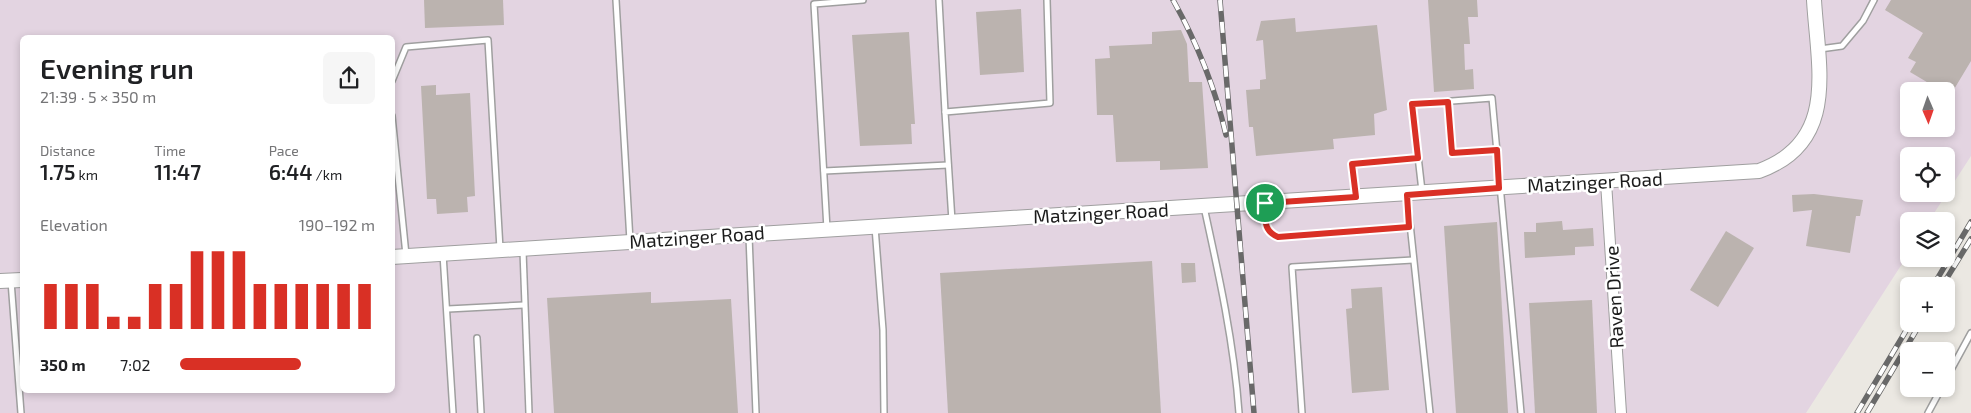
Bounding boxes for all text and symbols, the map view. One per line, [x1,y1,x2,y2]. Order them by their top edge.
text: Evening run [40,51,194,85]
button: share [323,52,375,104]
north arrow [1900,82,1955,138]
map controls [1900,82,1955,397]
text: 21:39 · 5 × 350 m [40,87,156,106]
text: Distance [40,142,95,159]
text: Time [154,142,186,159]
text: Pace [269,142,299,159]
button: locate [1900,147,1955,202]
text: 1.75 [40,159,75,184]
text: 11:47 [154,159,201,184]
text: 6:44 [269,159,312,184]
text: km [75,166,98,183]
text: /km [312,166,342,183]
street label: Matzinger Road [1527,166,1663,197]
pin [1244,182,1286,224]
icon: arrive [1251,189,1279,217]
street label: Matzinger Road [1033,197,1169,228]
button: layers [1900,212,1955,267]
text: Elevation [40,215,108,234]
text: 190–192 m [299,215,375,234]
street label: Matzinger Road [628,220,765,253]
street label: Raven Drive [1599,245,1628,349]
button: + [1900,277,1955,332]
button: − [1900,342,1955,397]
text: 350 m [40,355,86,374]
text: 7:02 [120,355,151,374]

